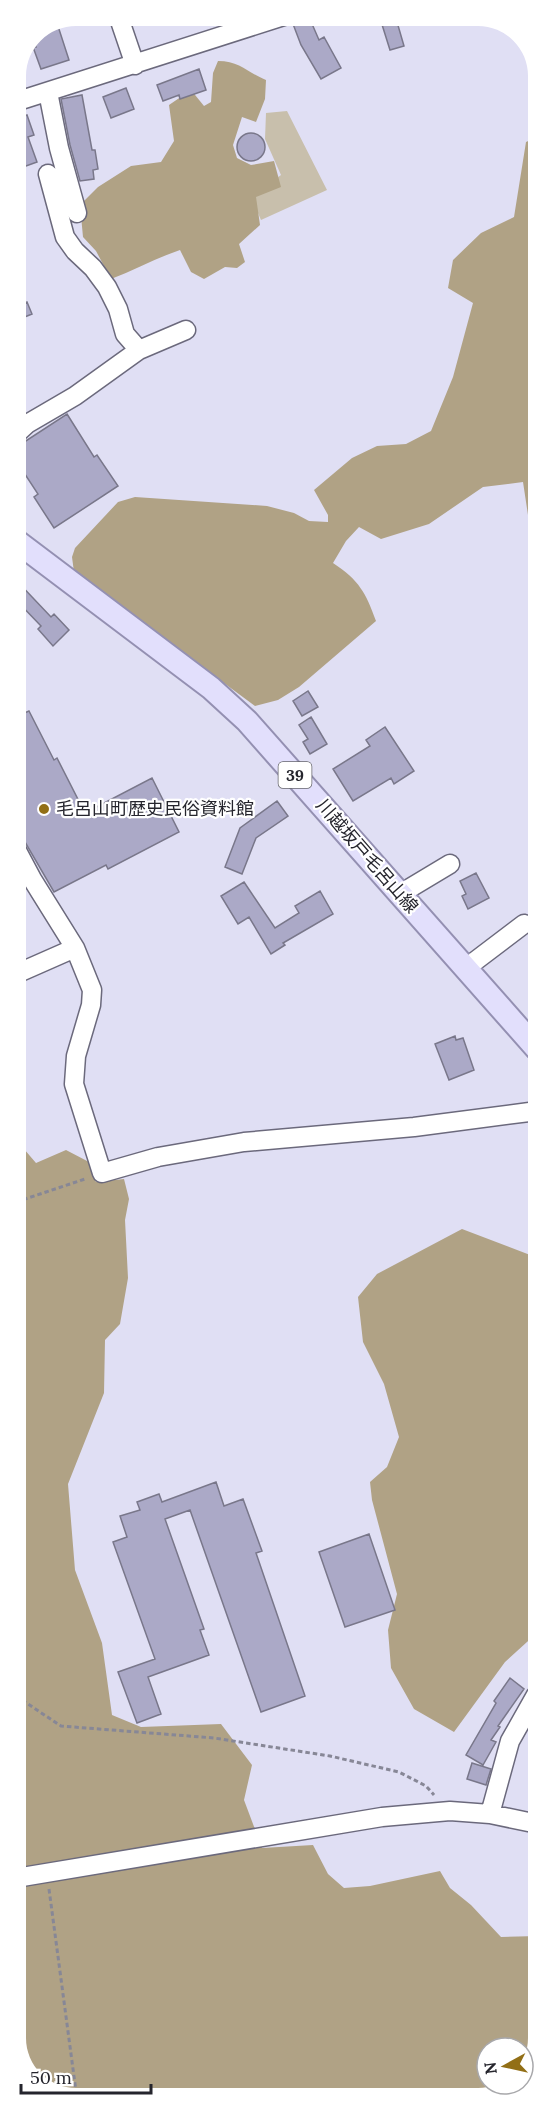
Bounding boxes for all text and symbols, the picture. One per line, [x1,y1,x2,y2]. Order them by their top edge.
road number: 39 [278,762,312,788]
street label: 川越坂戸毛呂山線 [311,794,423,918]
place label: 毛呂山町歴史民俗資料館 [56,797,254,820]
marker: 毛呂山町歴史民俗資料館 [37,802,51,816]
north arrow [475,2036,535,2096]
scale bar [21,2057,152,2095]
text: N [479,2061,501,2076]
text: 50 m [30,2066,72,2089]

